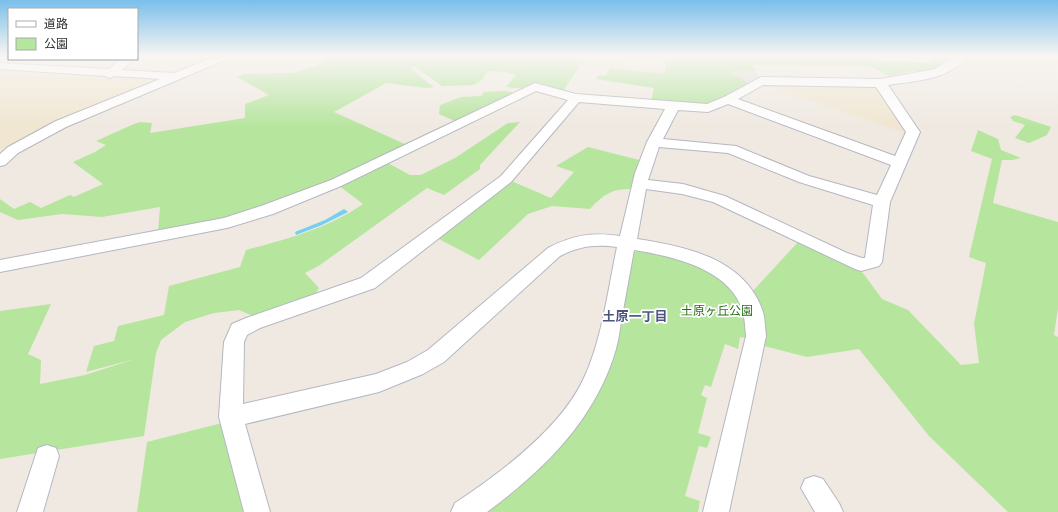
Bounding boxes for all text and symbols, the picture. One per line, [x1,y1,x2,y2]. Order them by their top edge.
legend [8,8,138,60]
text: 道路 [44,17,68,31]
text: 公園 [44,37,68,51]
park label: 土原ヶ丘公園 [681,304,753,318]
district label: 土原一丁目 [602,309,668,324]

